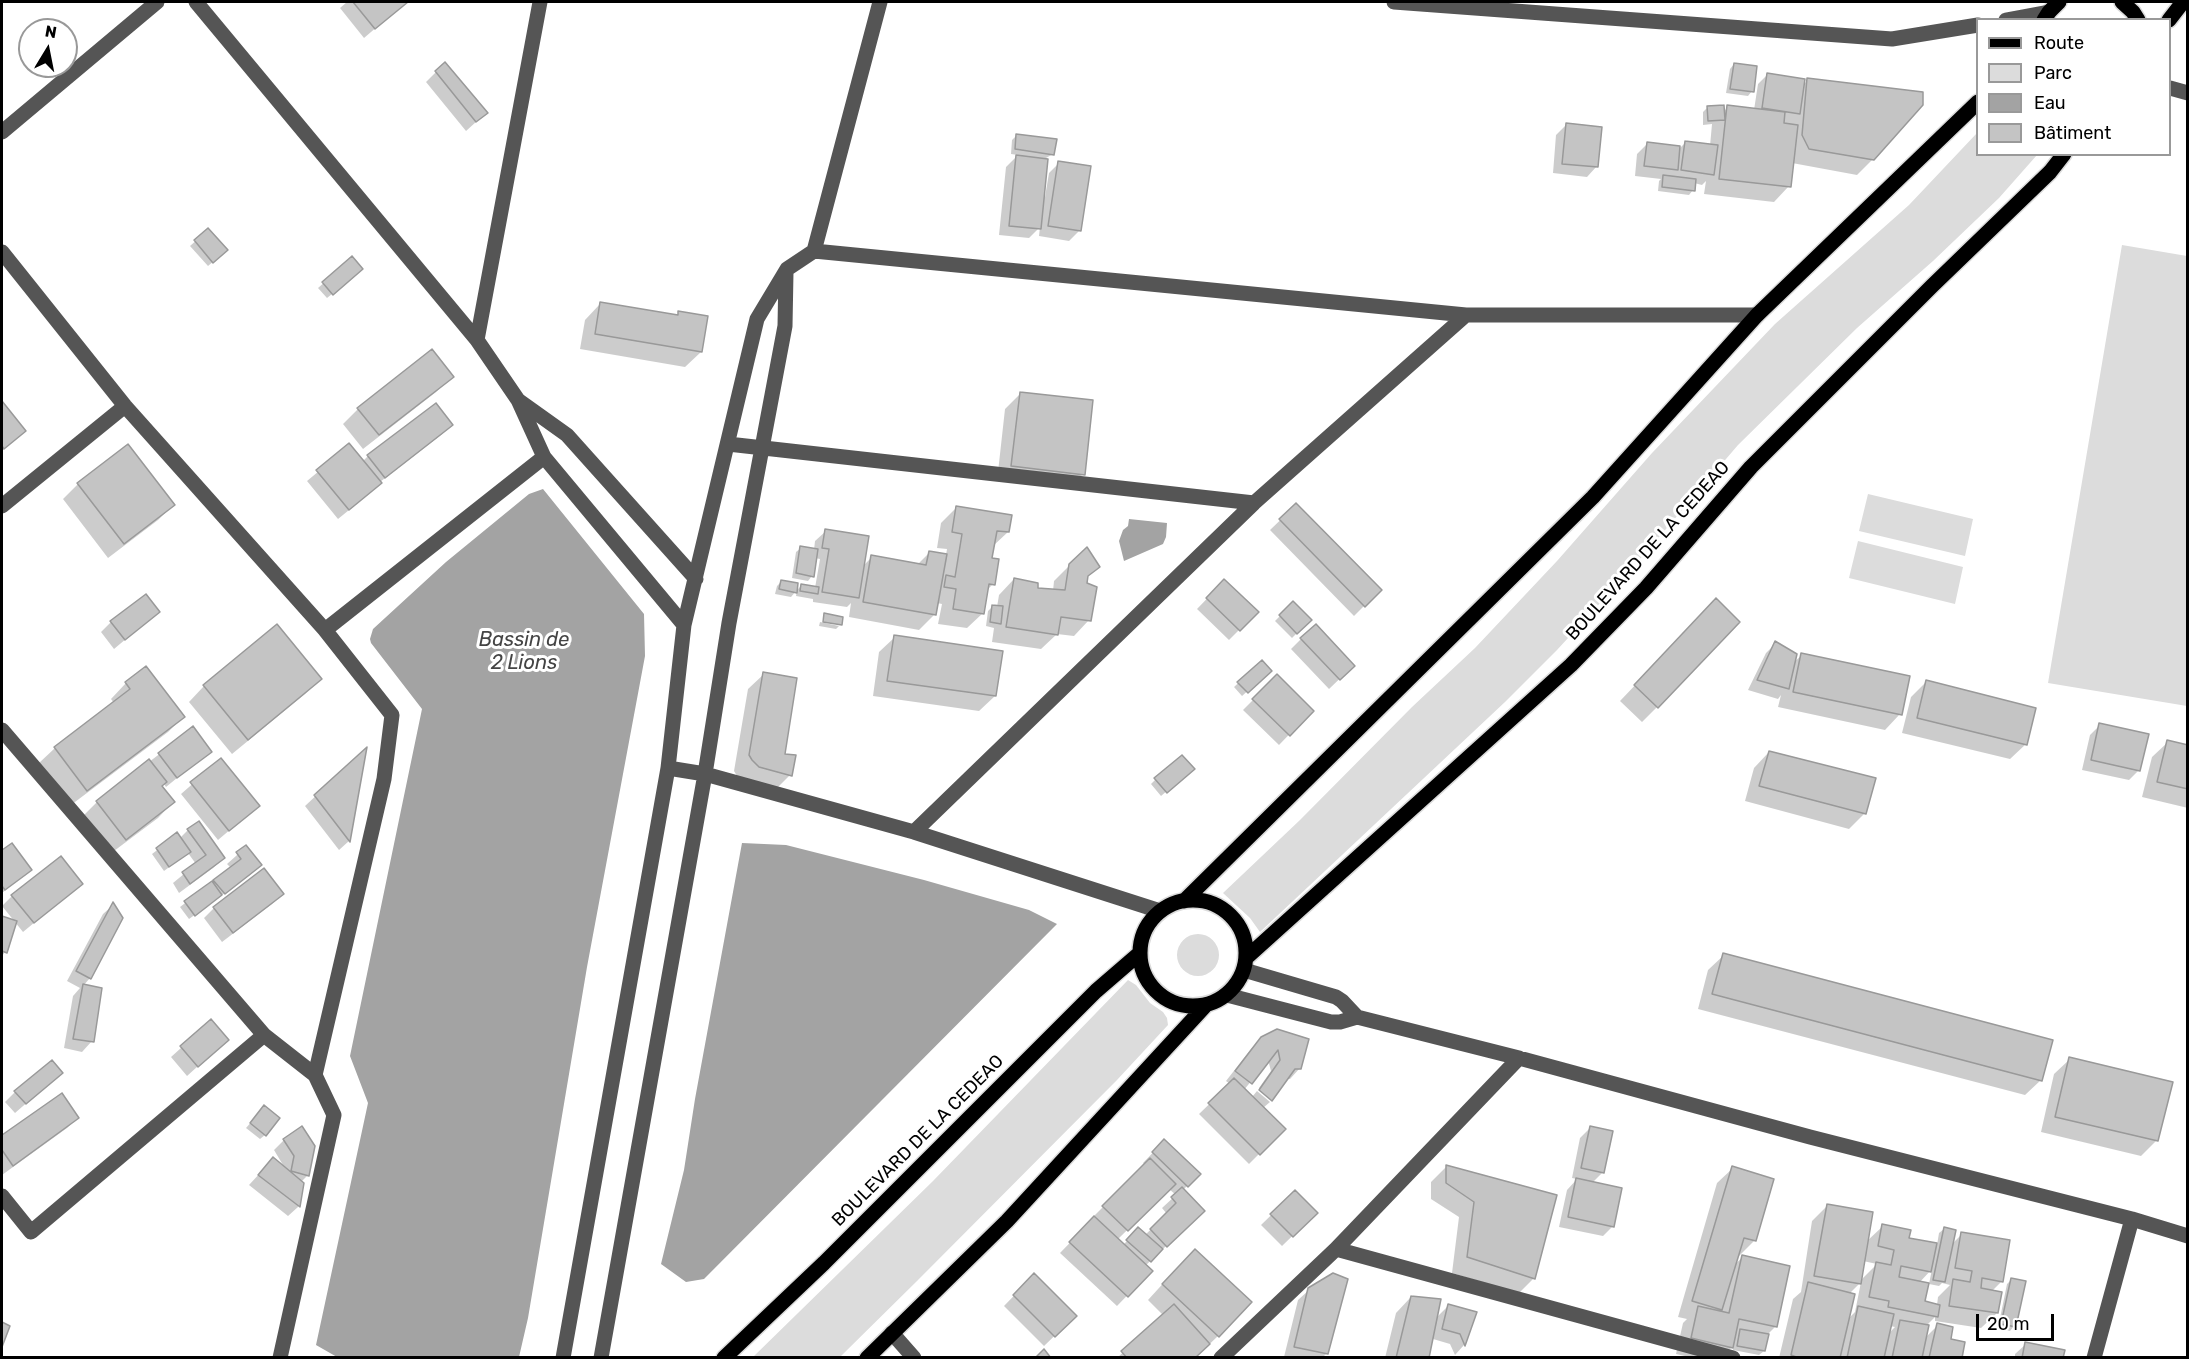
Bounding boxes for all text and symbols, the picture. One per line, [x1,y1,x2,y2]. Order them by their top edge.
north arrow [18,18,78,78]
legend [1976,18,2171,156]
text: N [44,21,58,42]
text: Route [2034,32,2084,54]
text: Parc [2034,62,2072,84]
text: Eau [2034,92,2066,114]
text: Bâtiment [2034,122,2111,144]
street label: BOULEVARD DE LA CEDEAO [1562,457,1734,645]
water label: Bassin de 2 Lions [479,628,569,675]
street label: BOULEVARD DE LA CEDEAO [828,1051,1008,1231]
scale bar [1979,1302,2057,1340]
text: 20 m [1987,1313,2029,1335]

